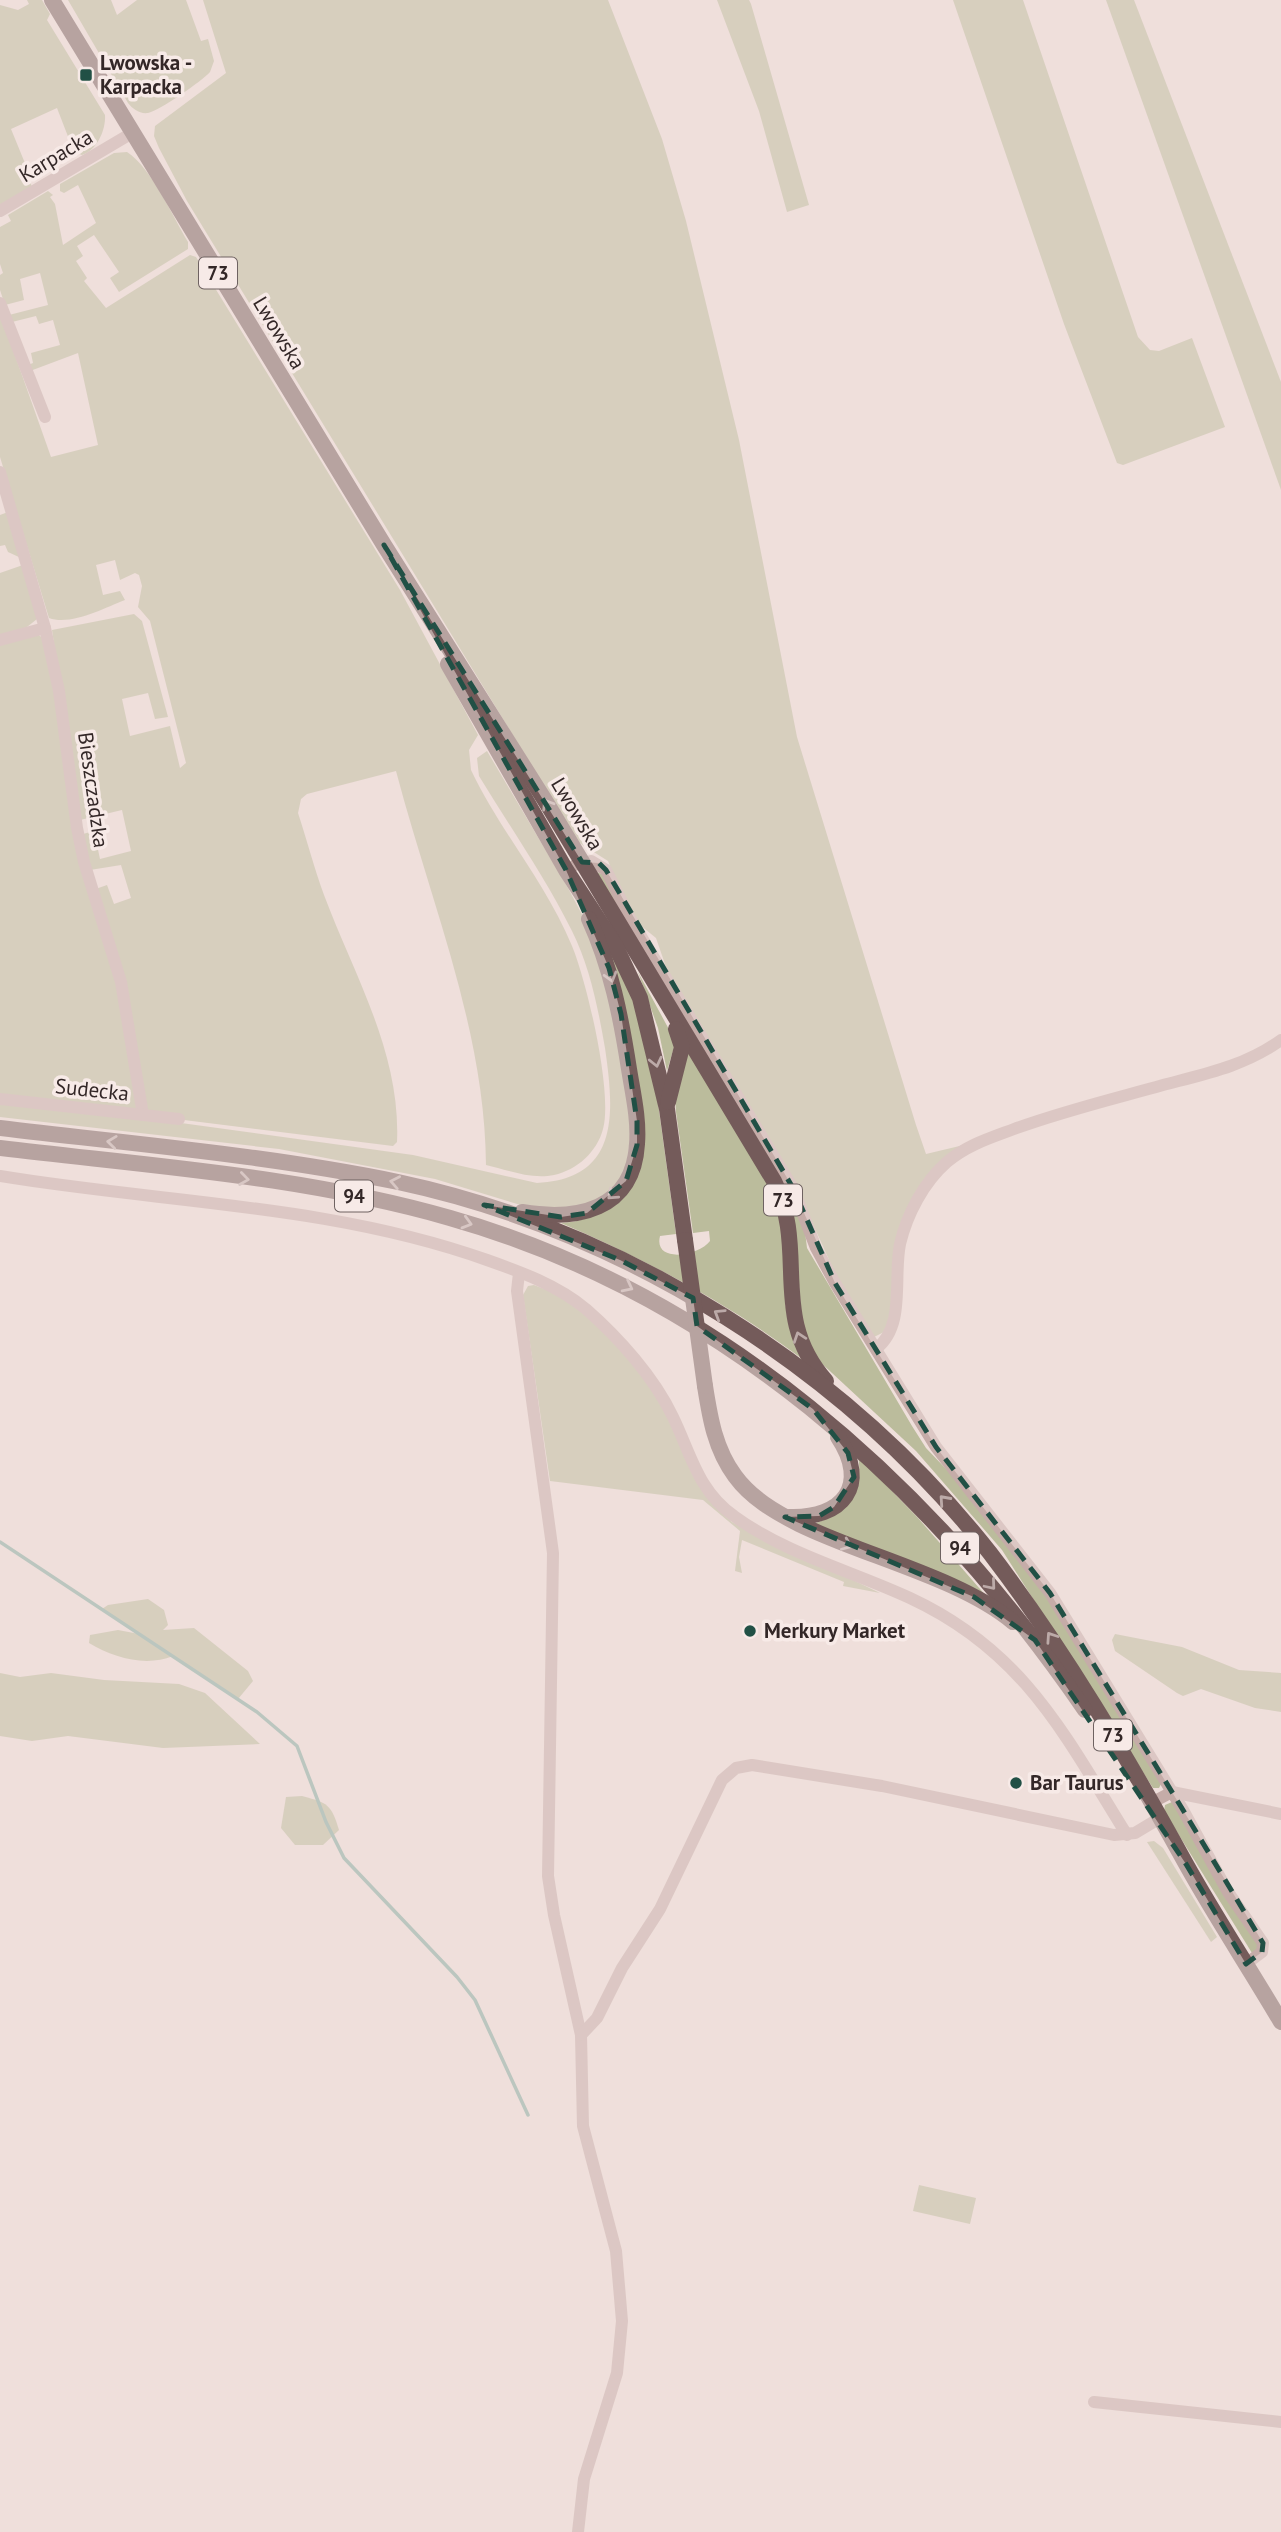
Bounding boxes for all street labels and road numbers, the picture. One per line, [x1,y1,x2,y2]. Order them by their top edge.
street label: Karpacka [14,123,98,188]
road number: 73 [199,258,237,288]
street label: Lwowska [247,291,312,374]
street label: Bieszczadzka [72,730,115,850]
street label: Lwowska [545,772,610,855]
street label: Sudecka [54,1072,130,1107]
road number: 94 [335,1180,373,1212]
road number: 73 [764,1184,802,1216]
road number: 94 [941,1532,979,1564]
road number: 73 [1094,1720,1132,1750]

